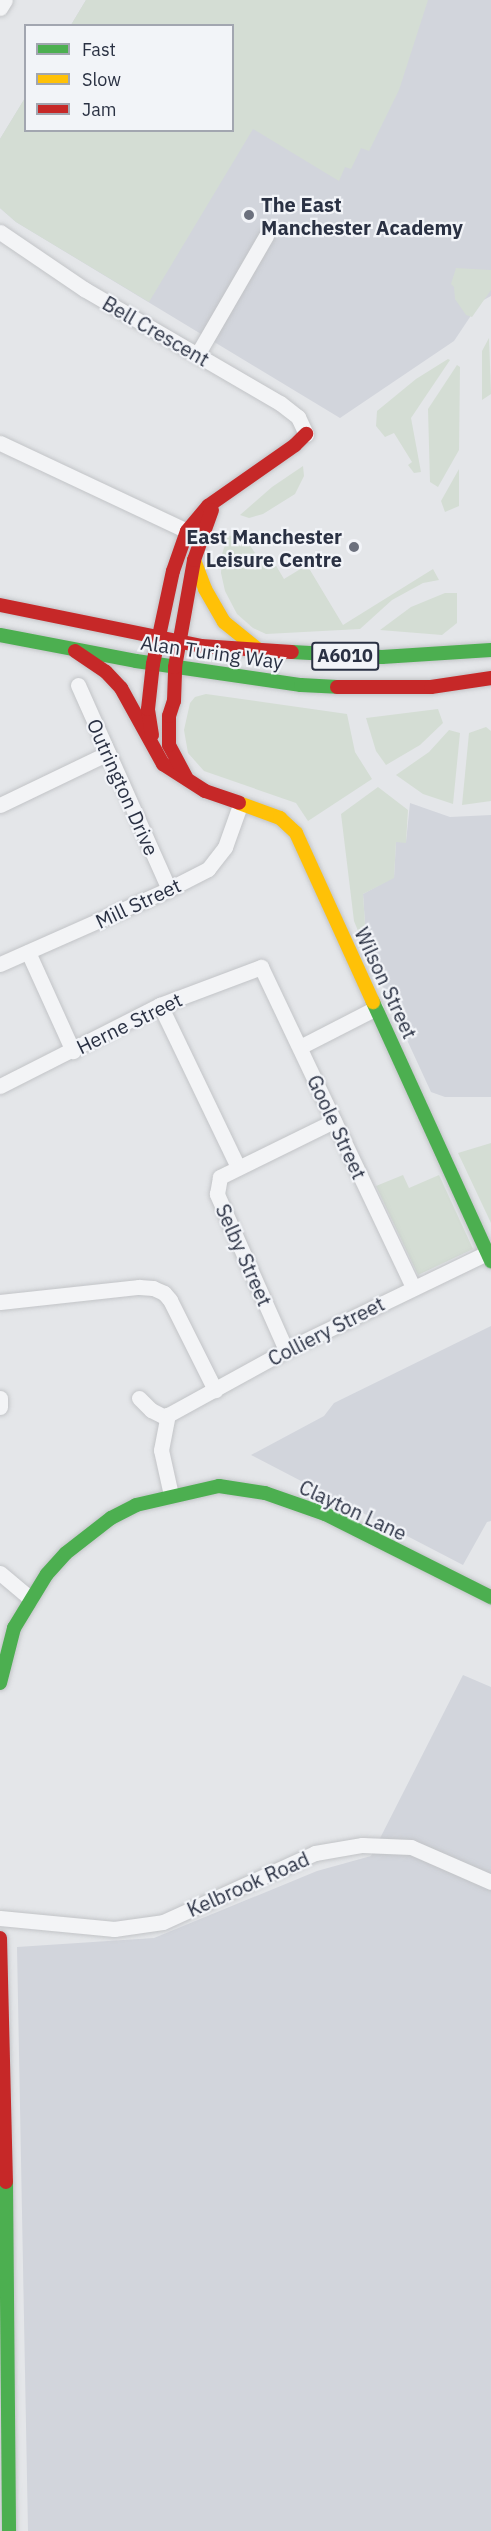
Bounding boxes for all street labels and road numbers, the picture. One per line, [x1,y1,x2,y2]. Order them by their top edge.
street label: Bell Crescent [98,291,214,371]
street label: Alan Turing Way [139,630,285,674]
road number: A6010 [310,641,380,671]
street label: Outrington Drive [82,715,164,859]
street label: Mill Street [91,873,185,933]
street label: Wilson Street [350,923,422,1043]
street label: Herne Street [72,987,186,1059]
street label: Goole Street [302,1071,372,1183]
street label: Selby Street [211,1200,277,1310]
street label: Colliery Street [264,1291,388,1371]
street label: Clayton Lane [296,1475,410,1545]
street label: Kelbrook Road [183,1846,313,1922]

